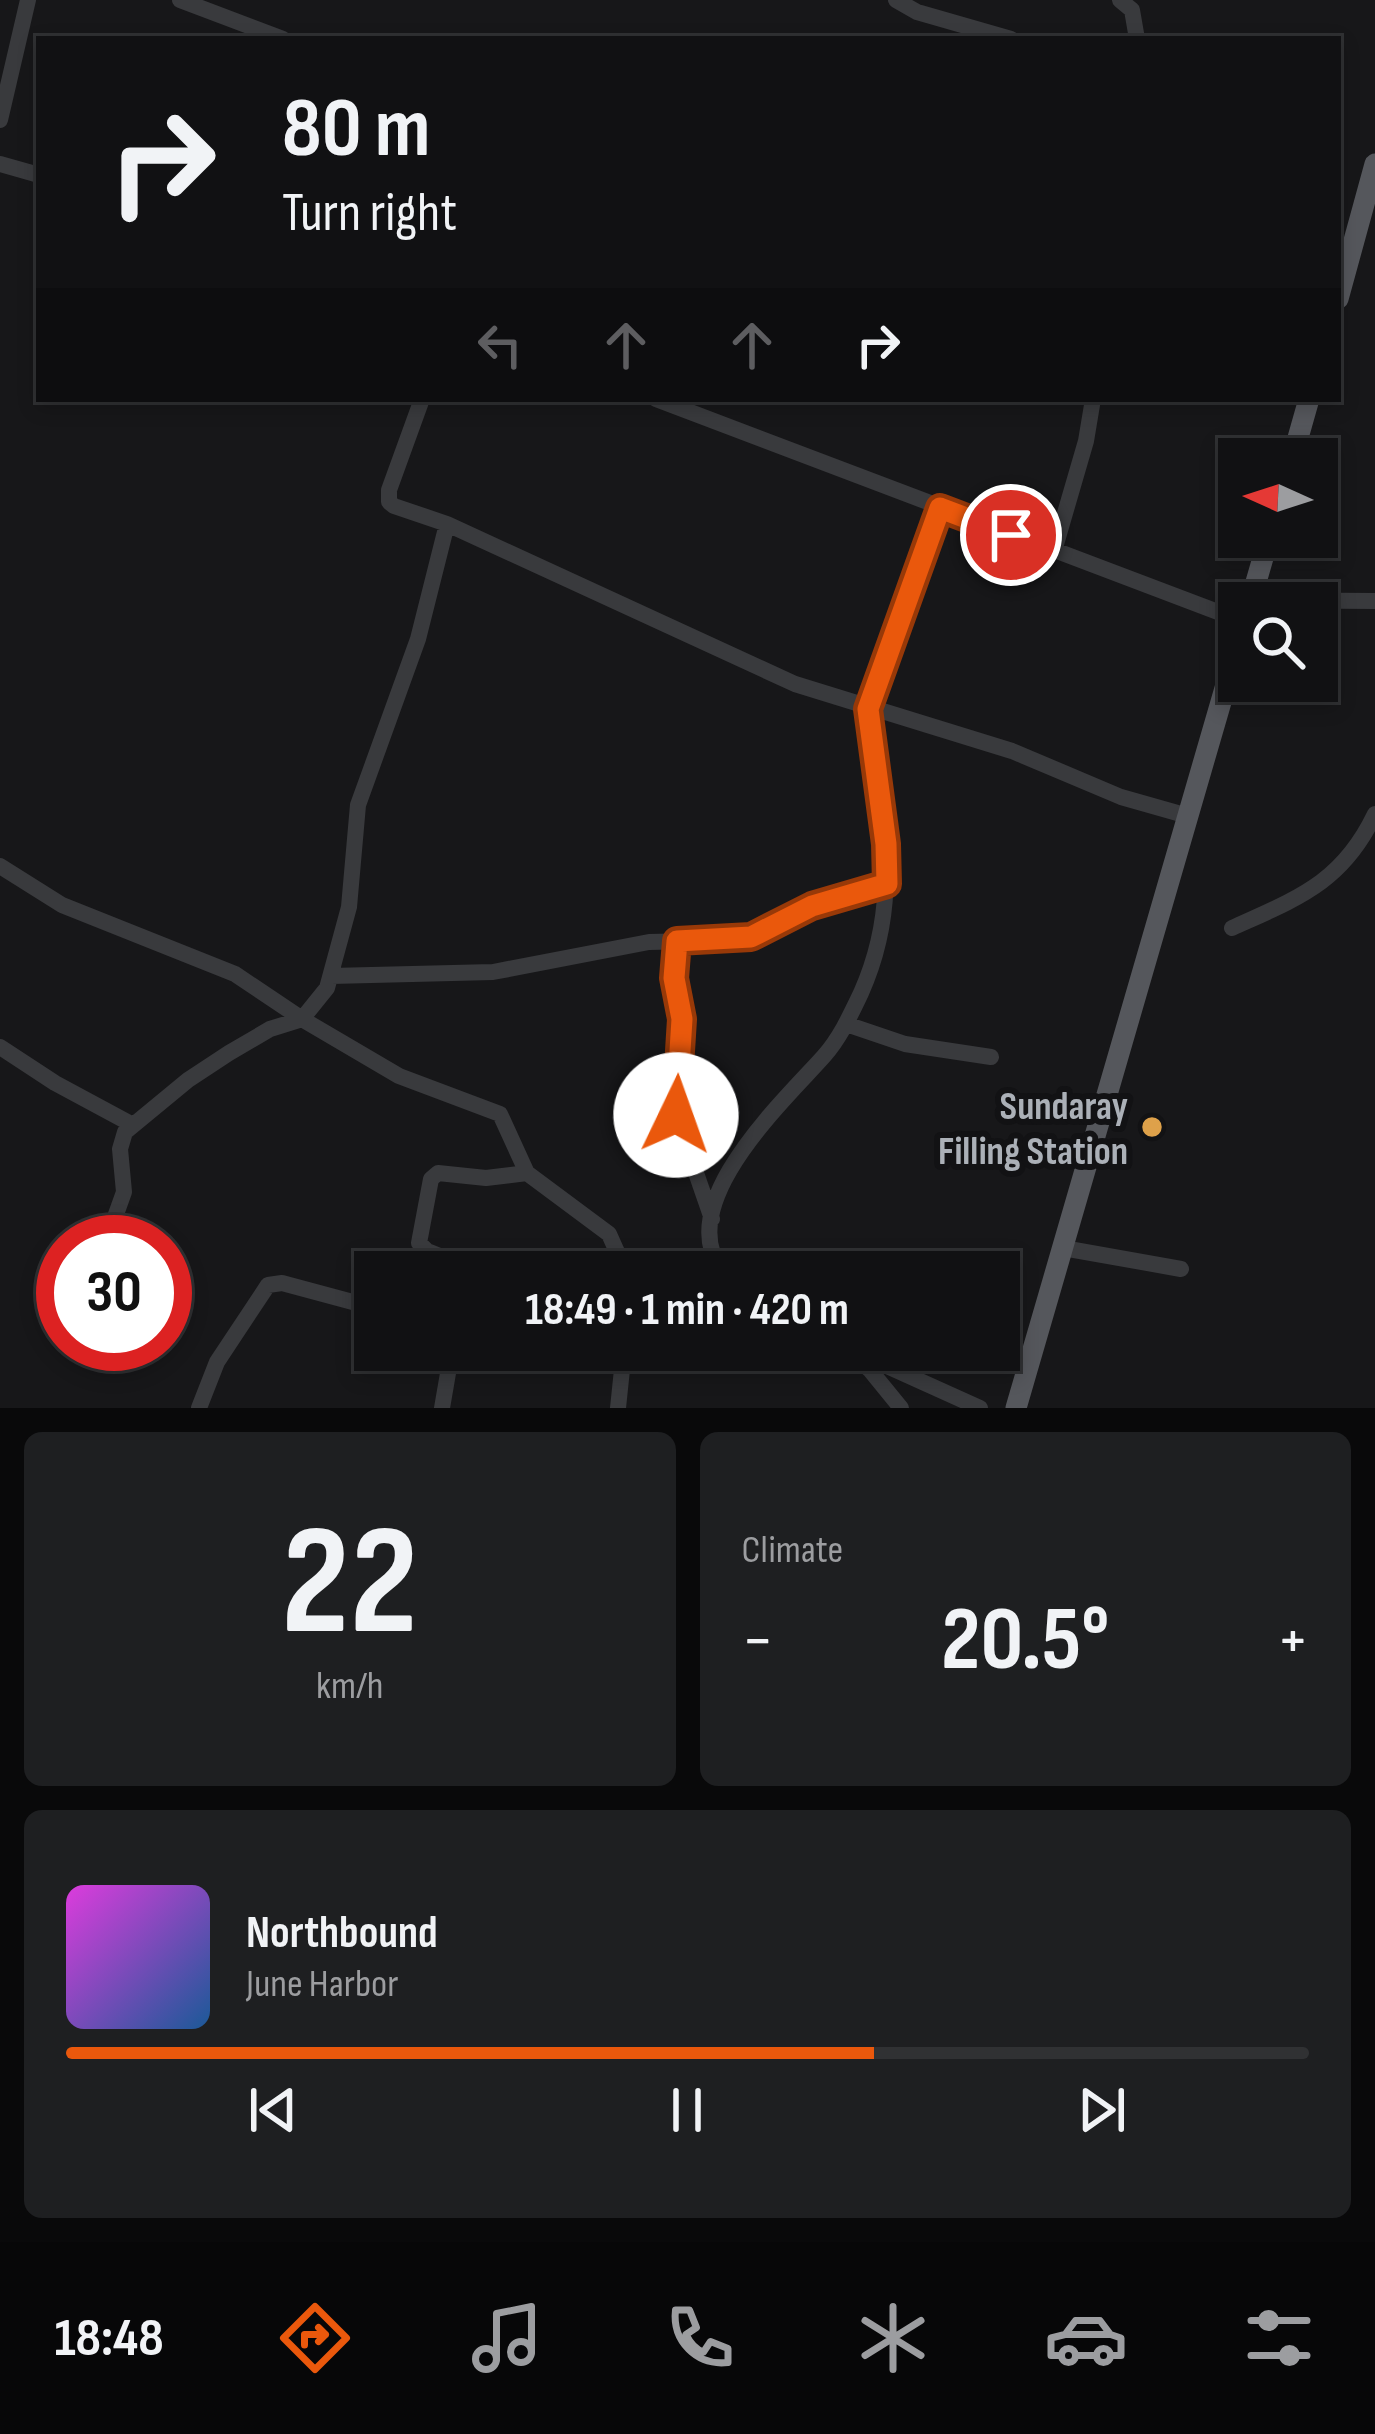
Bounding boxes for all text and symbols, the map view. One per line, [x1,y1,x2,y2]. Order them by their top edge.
text: 80 m [282,79,430,180]
icon: right [84,84,240,240]
text: Turn right [282,181,457,246]
icon: left [467,312,533,378]
icon: ahead [593,312,659,378]
icon: ahead [719,312,785,378]
icon: right [845,312,911,378]
north arrow [1218,438,1338,558]
map controls [1218,438,1338,702]
pin [960,484,1062,586]
icon: arrive [978,502,1044,568]
button: search [1218,582,1338,702]
position arrow [613,1052,739,1178]
place label: Sundaray Filling Station [938,1084,1128,1176]
marker: Sundaray Filling Station [1139,1114,1165,1140]
speed limit sign: 30 [36,1215,192,1371]
text: 18:49 · 1 min · 420 m [525,1283,849,1338]
text: 22 [281,1491,418,1678]
text: Climate [742,1527,843,1574]
text: 20.5° [941,1587,1109,1695]
text: − [742,1602,774,1681]
text: + [1277,1602,1309,1681]
text: km/h [316,1663,383,1710]
text: Northbound [246,1906,438,1961]
text: June Harbor [246,1961,398,2008]
icon: previous [240,2077,306,2143]
icon: pause [654,2077,720,2143]
icon: next [1069,2077,1135,2143]
icon: directions [273,2296,357,2380]
icon: music [465,2296,549,2380]
icon: phone [658,2296,742,2380]
icon: climate [851,2296,935,2380]
icon: car [1044,2296,1128,2380]
icon: filters [1237,2296,1321,2380]
text: 18:48 [54,2306,164,2371]

